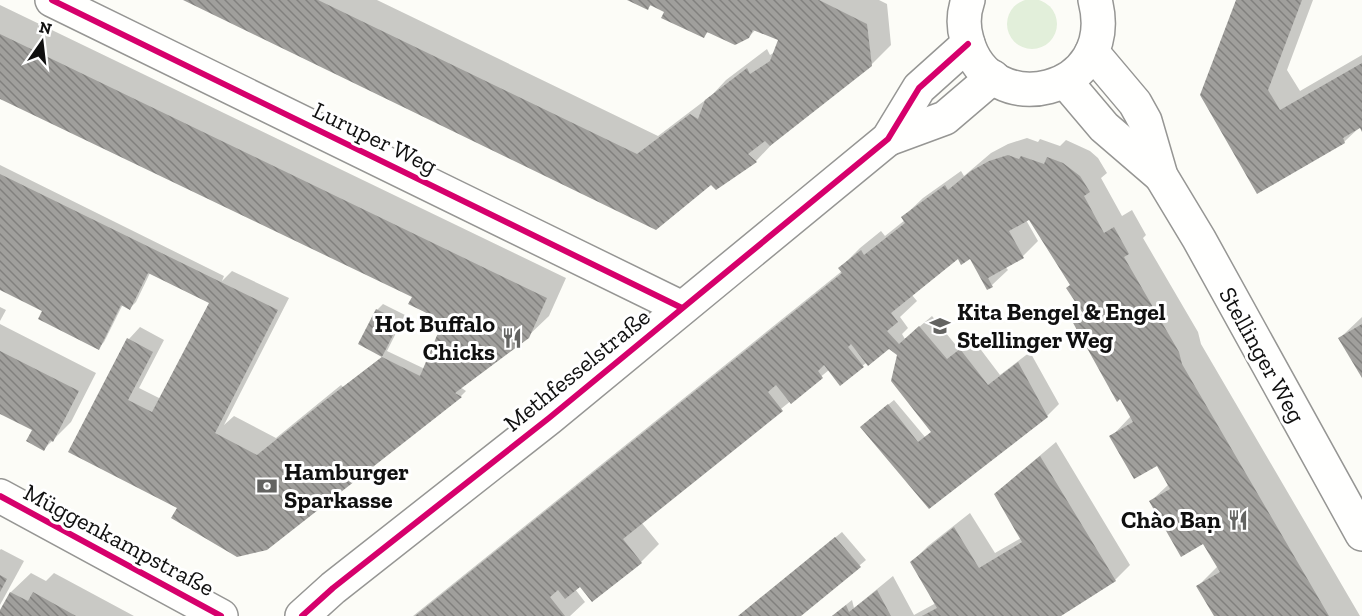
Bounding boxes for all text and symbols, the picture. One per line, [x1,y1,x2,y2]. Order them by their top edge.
north arrow [12,12,72,72]
text: N [37,17,54,39]
street label: Luruper Weg [308,95,442,180]
street label: Stellinger Weg [1213,282,1312,428]
place label: Kita Bengel & Engel Stellinger Weg [957,297,1166,354]
street label: Methfesselstraße [498,302,656,437]
place label: Hot Buffalo Chicks [375,309,495,366]
school or university icon: Kita Bengel & Engel Stellinger Weg [928,314,952,338]
restaurant icon: Hot Buffalo Chicks [500,326,524,350]
place label: Hamburger Sparkasse [284,457,409,514]
bank icon: Hamburger Sparkasse [255,474,279,498]
street label: Müggenkampstraße [19,477,219,602]
place label: Chào Bạn [1121,505,1221,534]
restaurant icon: Chào Bạn [1226,508,1250,532]

